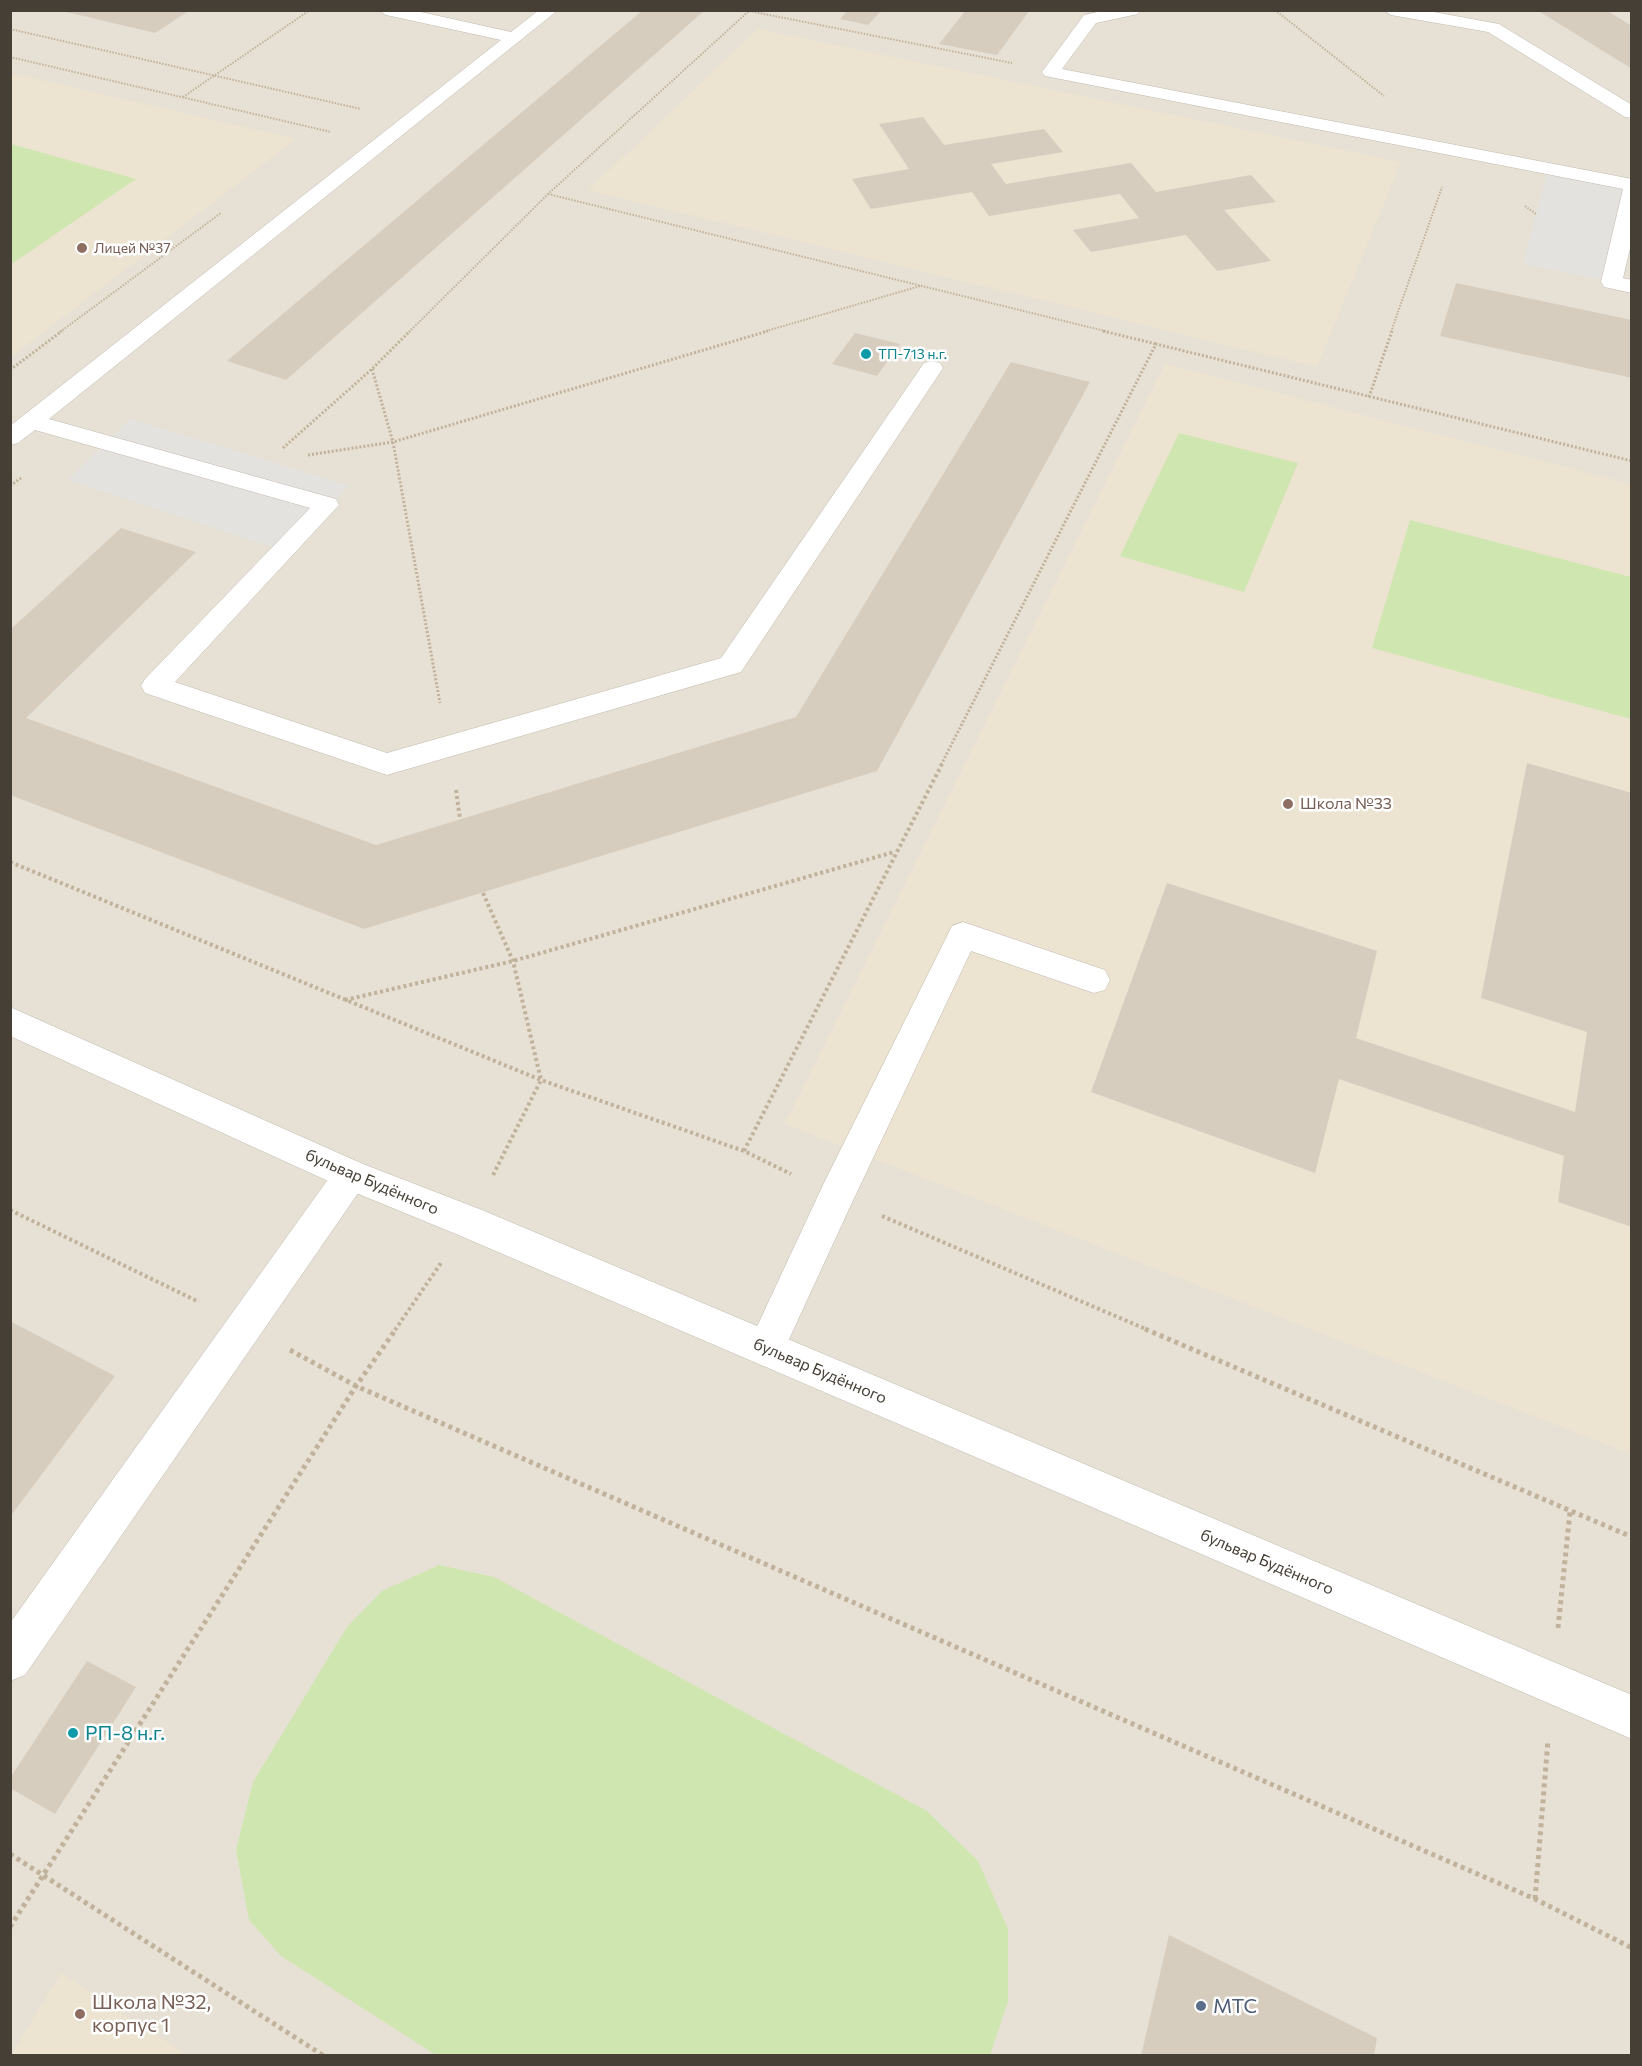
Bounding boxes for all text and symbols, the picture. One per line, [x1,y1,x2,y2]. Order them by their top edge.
place label: Лицей №37 [94,240,171,256]
marker: Лицей №37 [75,241,89,255]
place label: ТП-713 н.г. [878,346,947,362]
marker: ТП-713 н.г. [859,347,873,361]
place label: Школа №33 [1300,794,1392,814]
marker: Школа №33 [1281,797,1295,811]
street label: бульвар Будённого [302,1145,442,1219]
street label: бульвар Будённого [750,1334,890,1408]
street label: бульвар Будённого [1197,1525,1337,1599]
place label: РП-8 н.г. [85,1721,165,1745]
marker: РП-8 н.г. [66,1726,80,1740]
place label: Школа №32, корпус 1 [92,1990,211,2037]
place label: МТС [1213,1994,1257,2018]
marker: МТС [1194,1999,1208,2013]
marker: Школа №32, корпус 1 [73,2007,87,2021]

